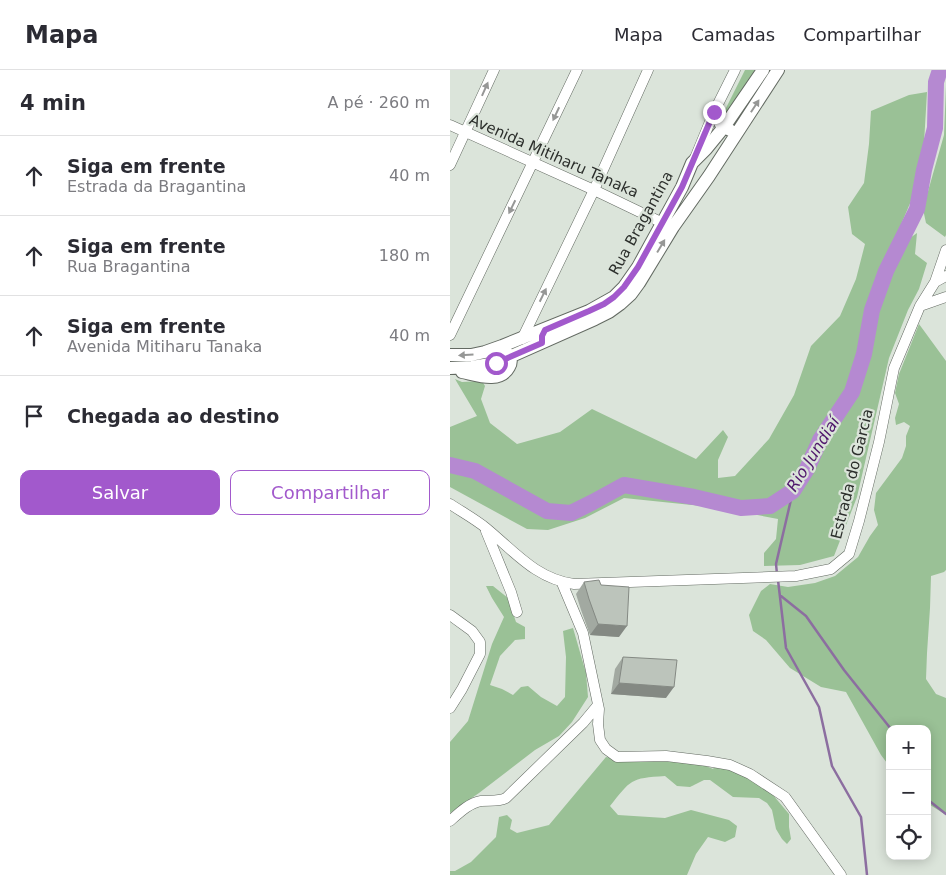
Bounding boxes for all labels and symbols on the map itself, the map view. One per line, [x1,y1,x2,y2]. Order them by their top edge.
one-way arrow [481,82,489,96]
one-way arrow [750,100,759,113]
route end [703,101,726,124]
one-way arrow [552,107,560,121]
street label: Avenida Mitiharu Tanaka [467,111,641,201]
street label: Rua Bragantina [605,168,677,278]
one-way arrow [508,200,516,214]
one-way arrow [657,240,666,253]
one-way arrow [540,288,548,302]
one-way arrow [458,351,474,359]
route start [485,352,508,375]
street label: Estrada do Garcia [827,407,877,541]
water label: Rio Jundiaí [783,411,845,495]

